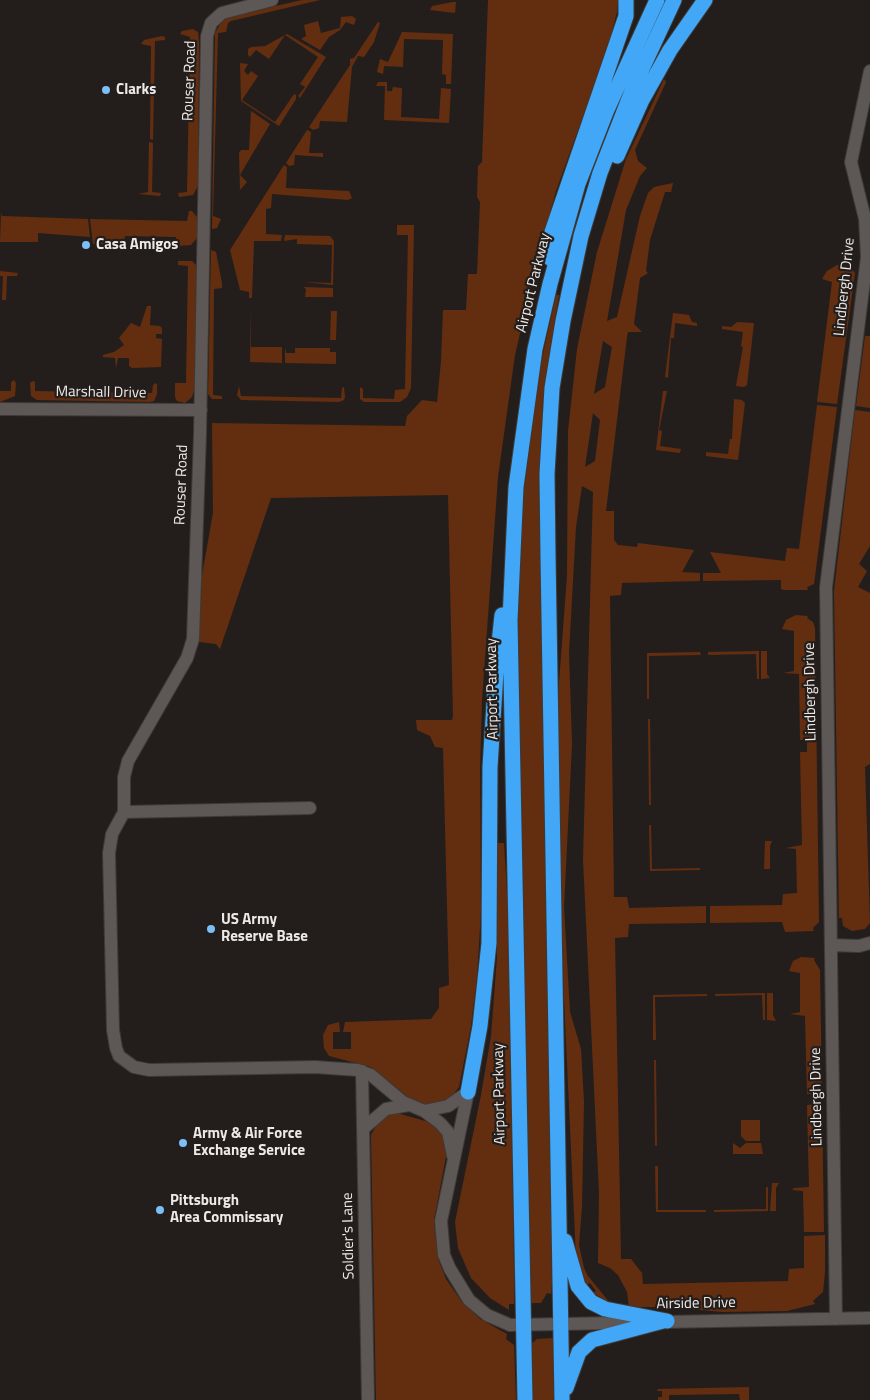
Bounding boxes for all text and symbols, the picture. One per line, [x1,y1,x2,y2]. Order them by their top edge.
street label: Rouser Road [180,40,200,122]
place label: Clarks [116,81,156,99]
marker: Clarks [100,84,112,96]
street label: Airport Parkway [513,231,555,335]
place label: Casa Amigos [96,236,178,254]
street label: Lindbergh Drive [831,237,859,337]
marker: Casa Amigos [80,239,92,251]
street label: Marshall Drive [55,383,147,403]
street label: Rouser Road [172,444,192,526]
street label: Airport Parkway [483,638,503,740]
street label: Lindbergh Drive [801,642,821,742]
place label: US Army Reserve Base [221,911,308,946]
marker: US Army Reserve Base [205,923,217,935]
street label: Airport Parkway [490,1043,510,1145]
street label: Lindbergh Drive [807,1047,827,1147]
place label: Army & Air Force Exchange Service [193,1125,305,1160]
marker: Army & Air Force Exchange Service [177,1137,189,1149]
place label: Pittsburgh Area Commissary [170,1192,283,1227]
street label: Soldier's Lane [339,1192,359,1280]
marker: Pittsburgh Area Commissary [154,1204,166,1216]
street label: Airside Drive [656,1294,736,1314]

